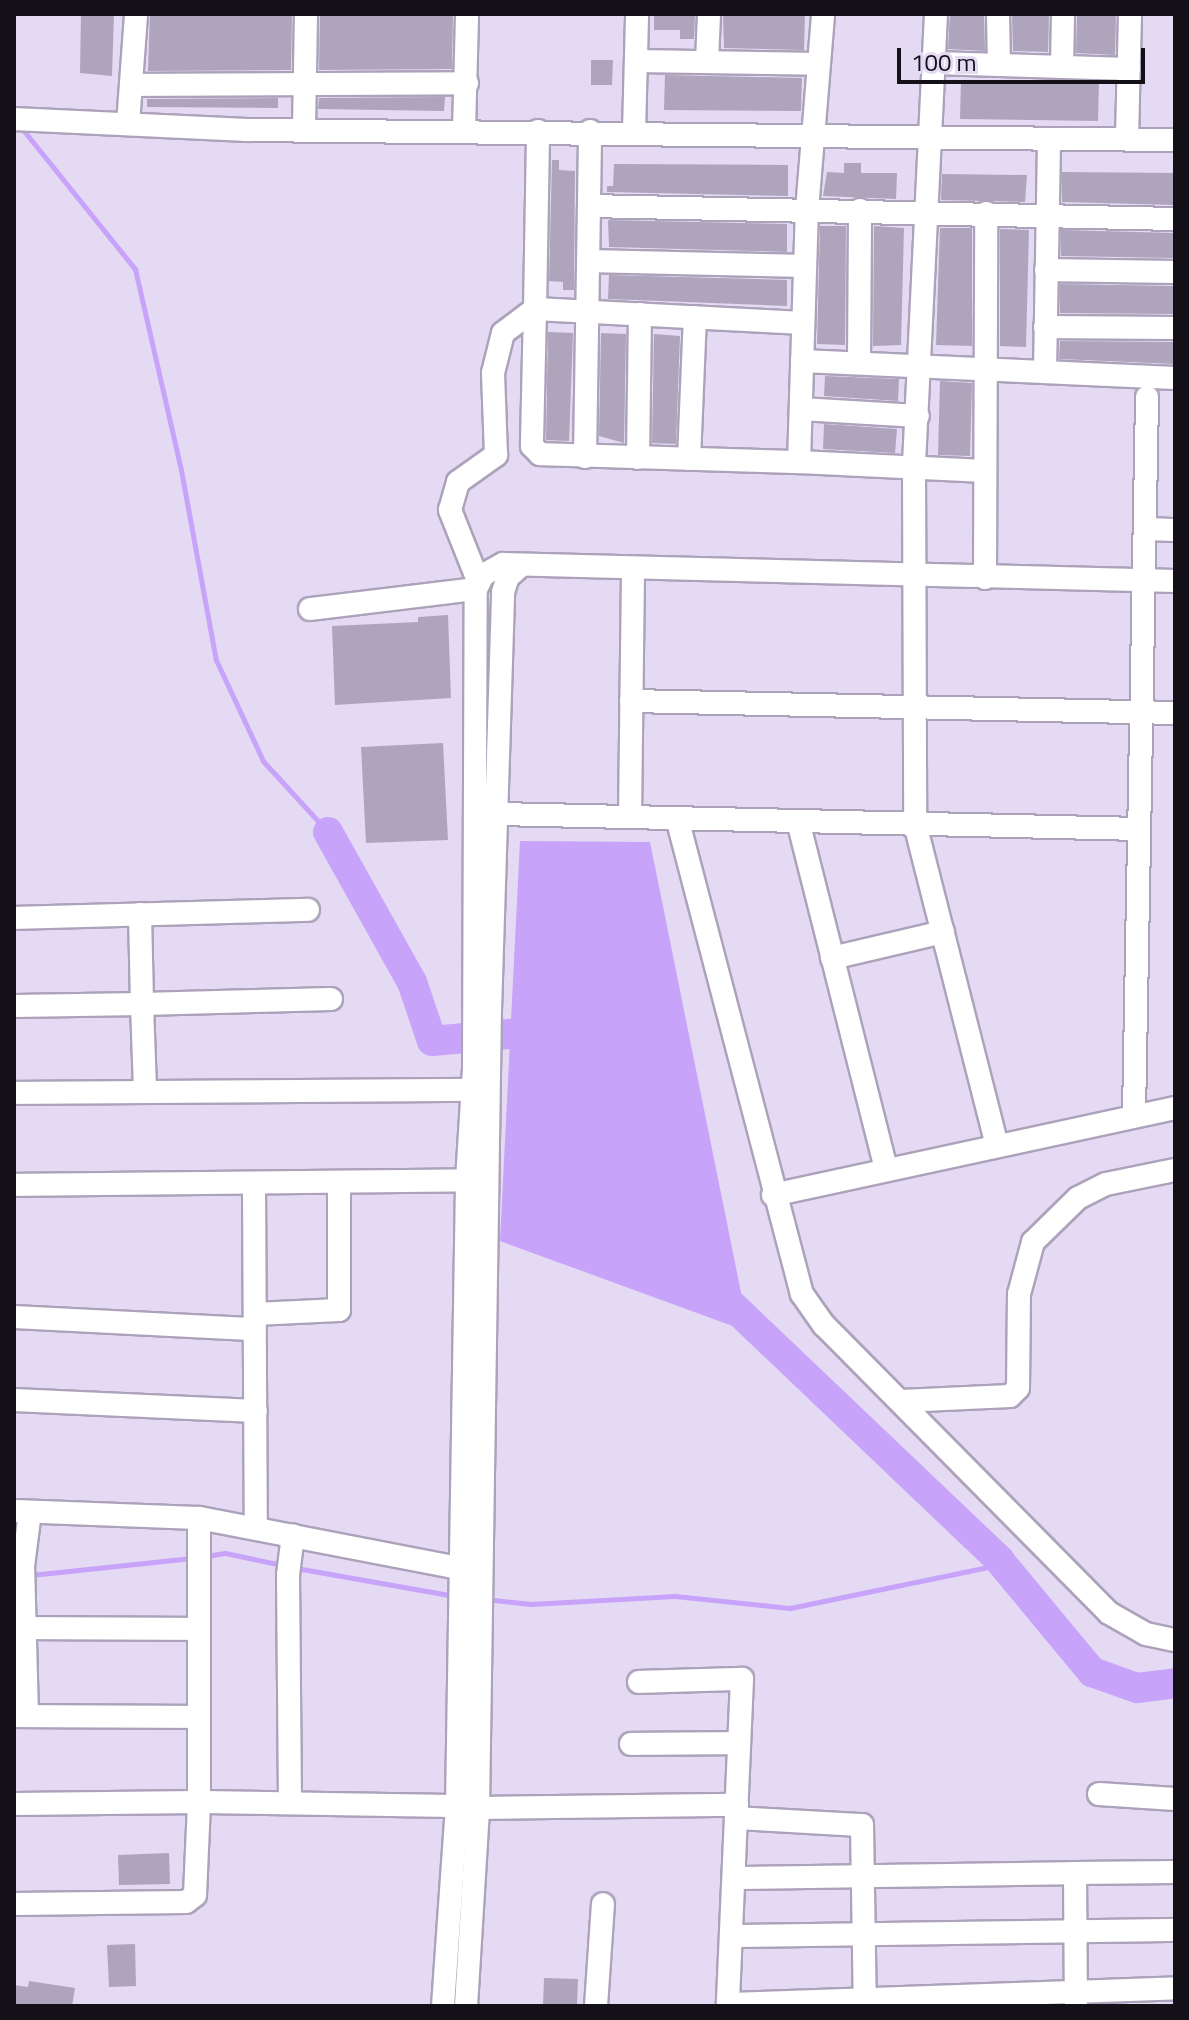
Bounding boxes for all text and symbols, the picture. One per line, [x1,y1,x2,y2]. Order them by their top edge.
scale bar [901,32,1149,82]
text: 100 m [911,44,977,80]

